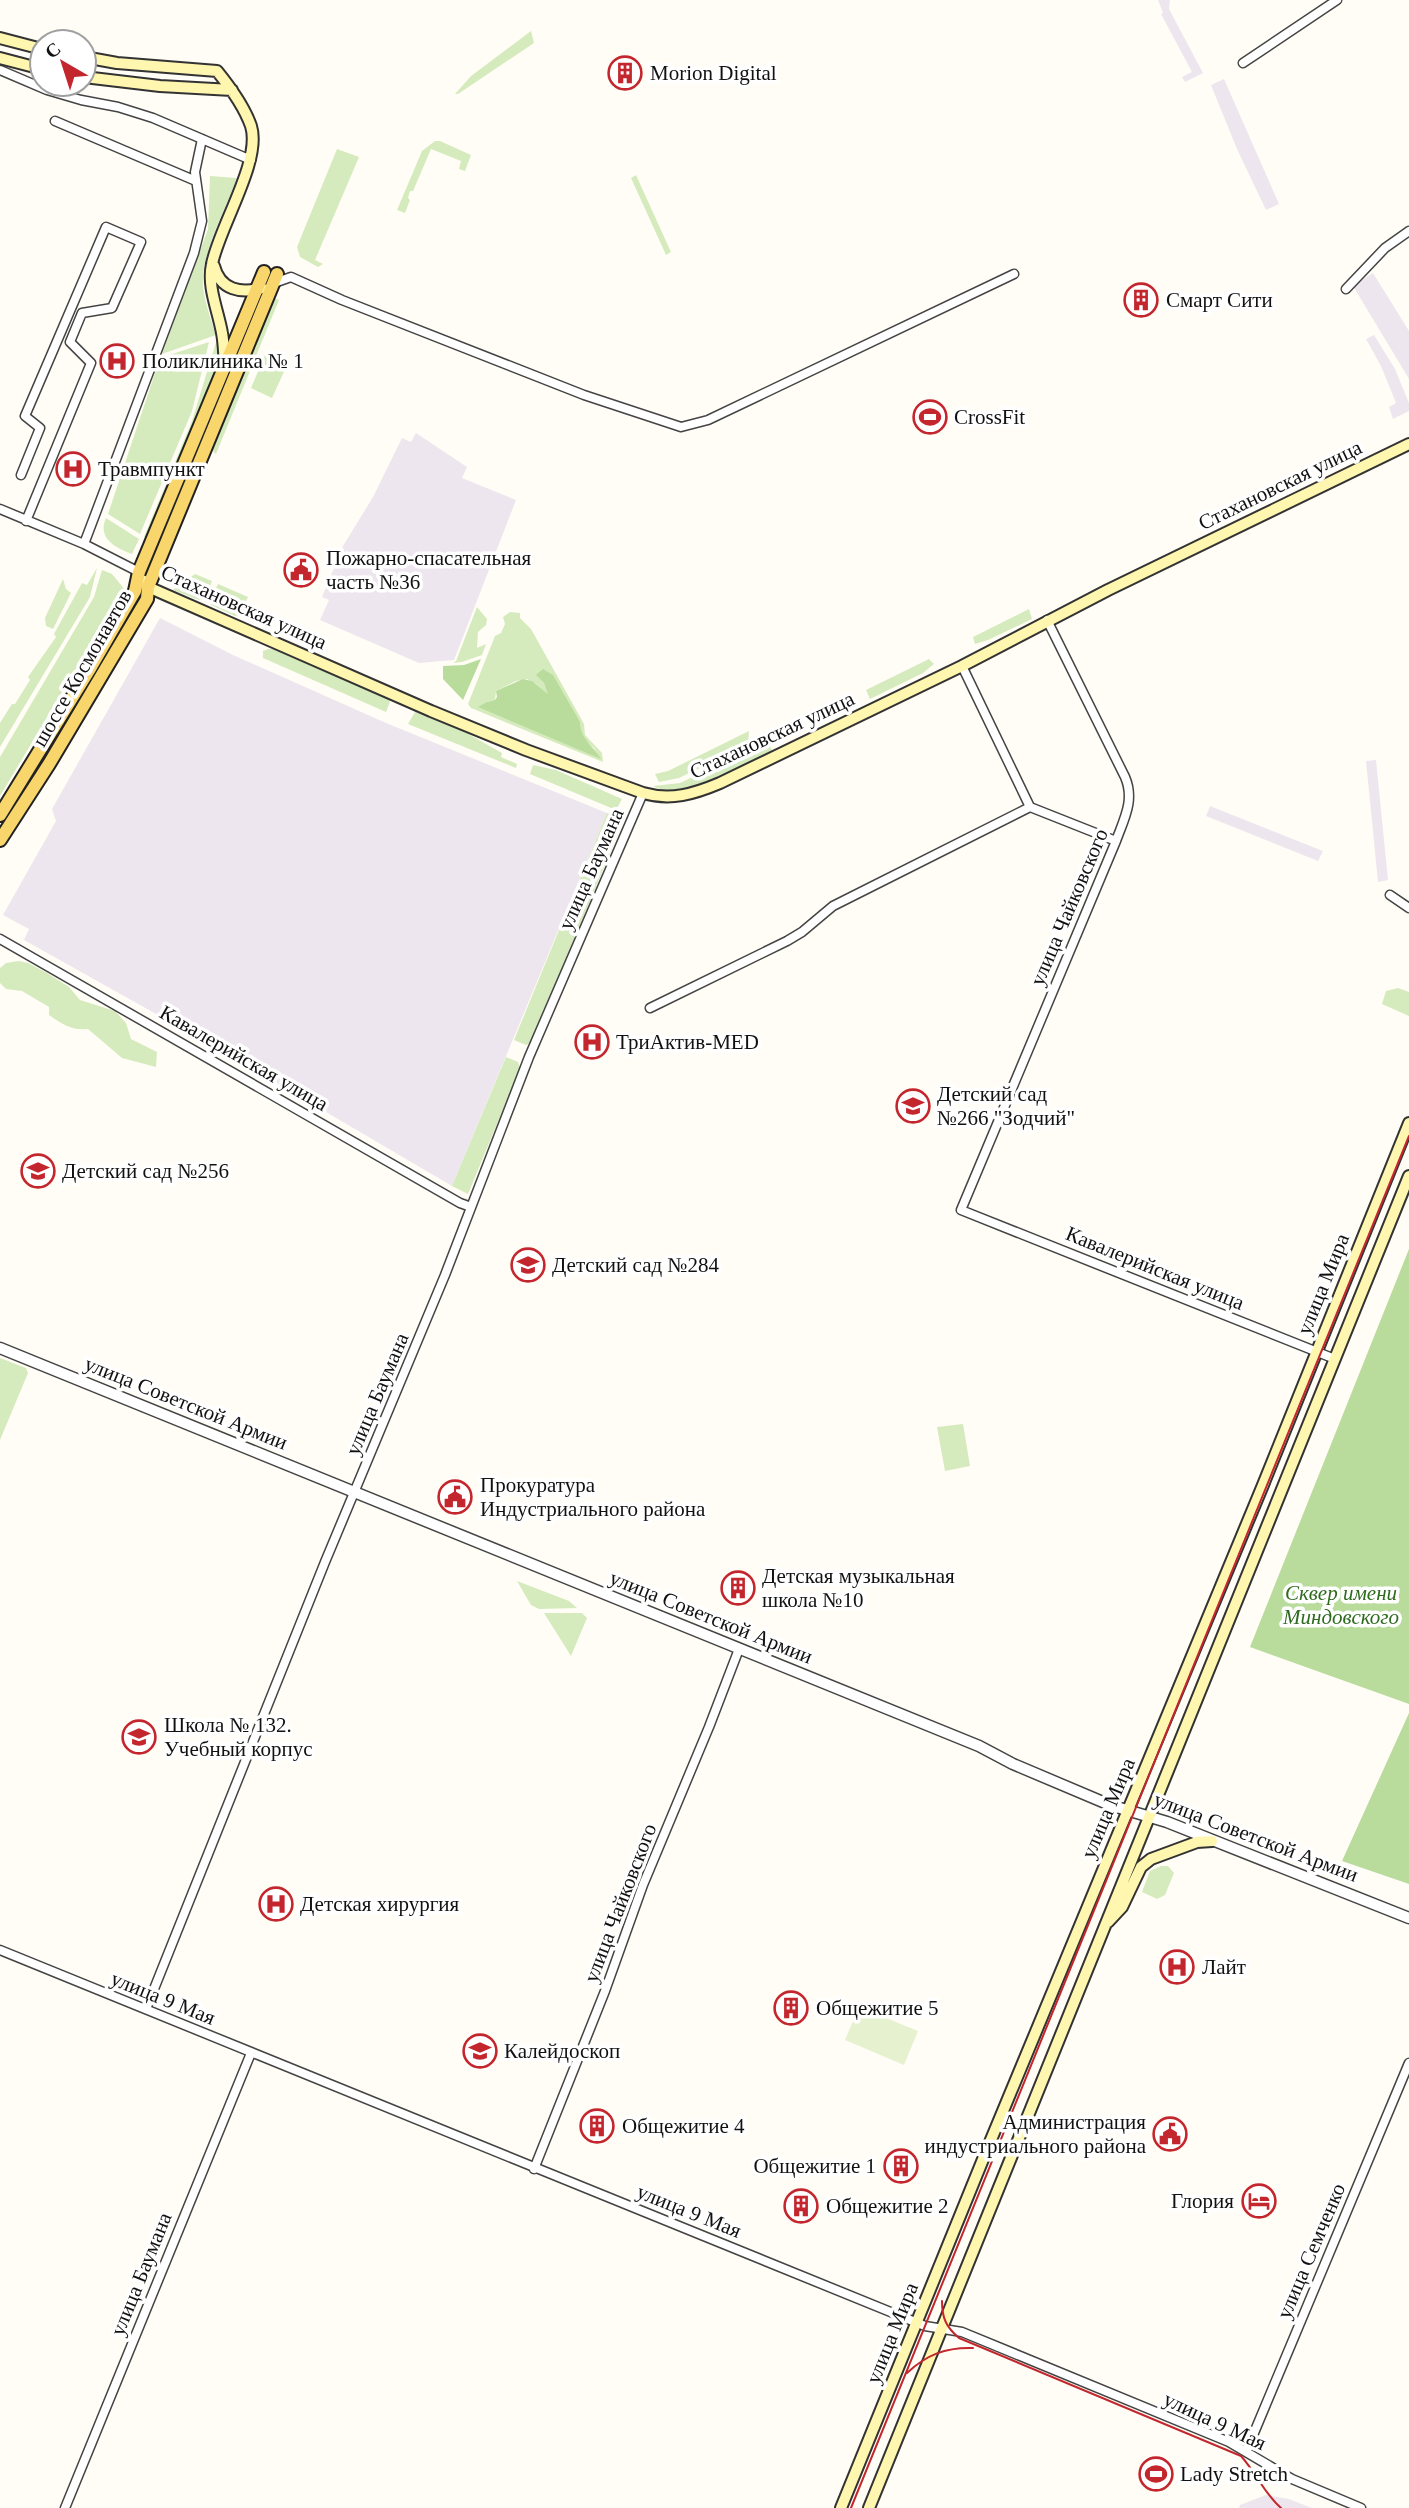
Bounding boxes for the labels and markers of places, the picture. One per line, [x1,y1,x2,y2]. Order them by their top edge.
building icon: Morion Digital [606,54,644,92]
place label: Morion Digital [650,61,777,85]
building icon: Смарт Сити [1122,281,1160,319]
place label: Смарт Сити [1166,288,1273,312]
hospital icon: Поликлиника № 1 [98,342,136,380]
place label: Поликлиника № 1 [142,349,304,373]
sports icon: CrossFit [911,398,949,436]
place label: CrossFit [954,405,1025,429]
hospital icon: Травмпункт [54,450,92,488]
place label: Травмпункт [98,457,205,481]
place label: Пожарно-спасательная часть №36 [326,546,532,594]
public building icon: Пожарно-спасательная часть №36 [282,551,320,589]
hospital icon: ТриАктив-MED [573,1023,611,1061]
place label: ТриАктив-MED [616,1030,759,1054]
place label: Детский сад №266 "Зодчий" [937,1082,1075,1130]
school or university icon: Детский сад №266 "Зодчий" [894,1087,932,1125]
school or university icon: Детский сад №256 [19,1152,57,1190]
place label: Детский сад №256 [62,1159,229,1183]
school or university icon: Детский сад №284 [509,1246,547,1284]
place label: Детский сад №284 [552,1253,719,1277]
place label: Прокуратура Индустриального района [480,1473,706,1521]
public building icon: Прокуратура Индустриального района [436,1478,474,1516]
place label: Детская музыкальная школа №10 [762,1564,955,1612]
building icon: Детская музыкальная школа №10 [719,1569,757,1607]
place label: Школа № 132. Учебный корпус [164,1713,312,1761]
school or university icon: Школа № 132. Учебный корпус [120,1718,158,1756]
hospital icon: Детская хирургия [257,1885,295,1923]
place label: Детская хирургия [300,1892,460,1916]
hospital icon: Лайт [1158,1948,1196,1986]
place label: Лайт [1202,1955,1246,1979]
building icon: Общежитие 5 [772,1989,810,2027]
place label: Общежитие 5 [816,1996,939,2020]
school or university icon: Калейдоскоп [461,2032,499,2070]
place label: Калейдоскоп [504,2039,620,2063]
building icon: Общежитие 4 [578,2107,616,2145]
place label: Администрация индустриального района [925,2110,1147,2158]
place label: Общежитие 4 [622,2114,745,2138]
public building icon: Администрация индустриального района [1151,2115,1189,2153]
building icon: Общежитие 1 [882,2147,920,2185]
place label: Общежитие 1 [753,2154,876,2178]
hotel icon: Глория [1240,2182,1278,2220]
building icon: Общежитие 2 [782,2187,820,2225]
place label: Глория [1171,2189,1234,2213]
place label: Общежитие 2 [826,2194,949,2218]
sports icon: Lady Stretch [1137,2455,1175,2493]
place label: Lady Stretch [1180,2462,1288,2486]

